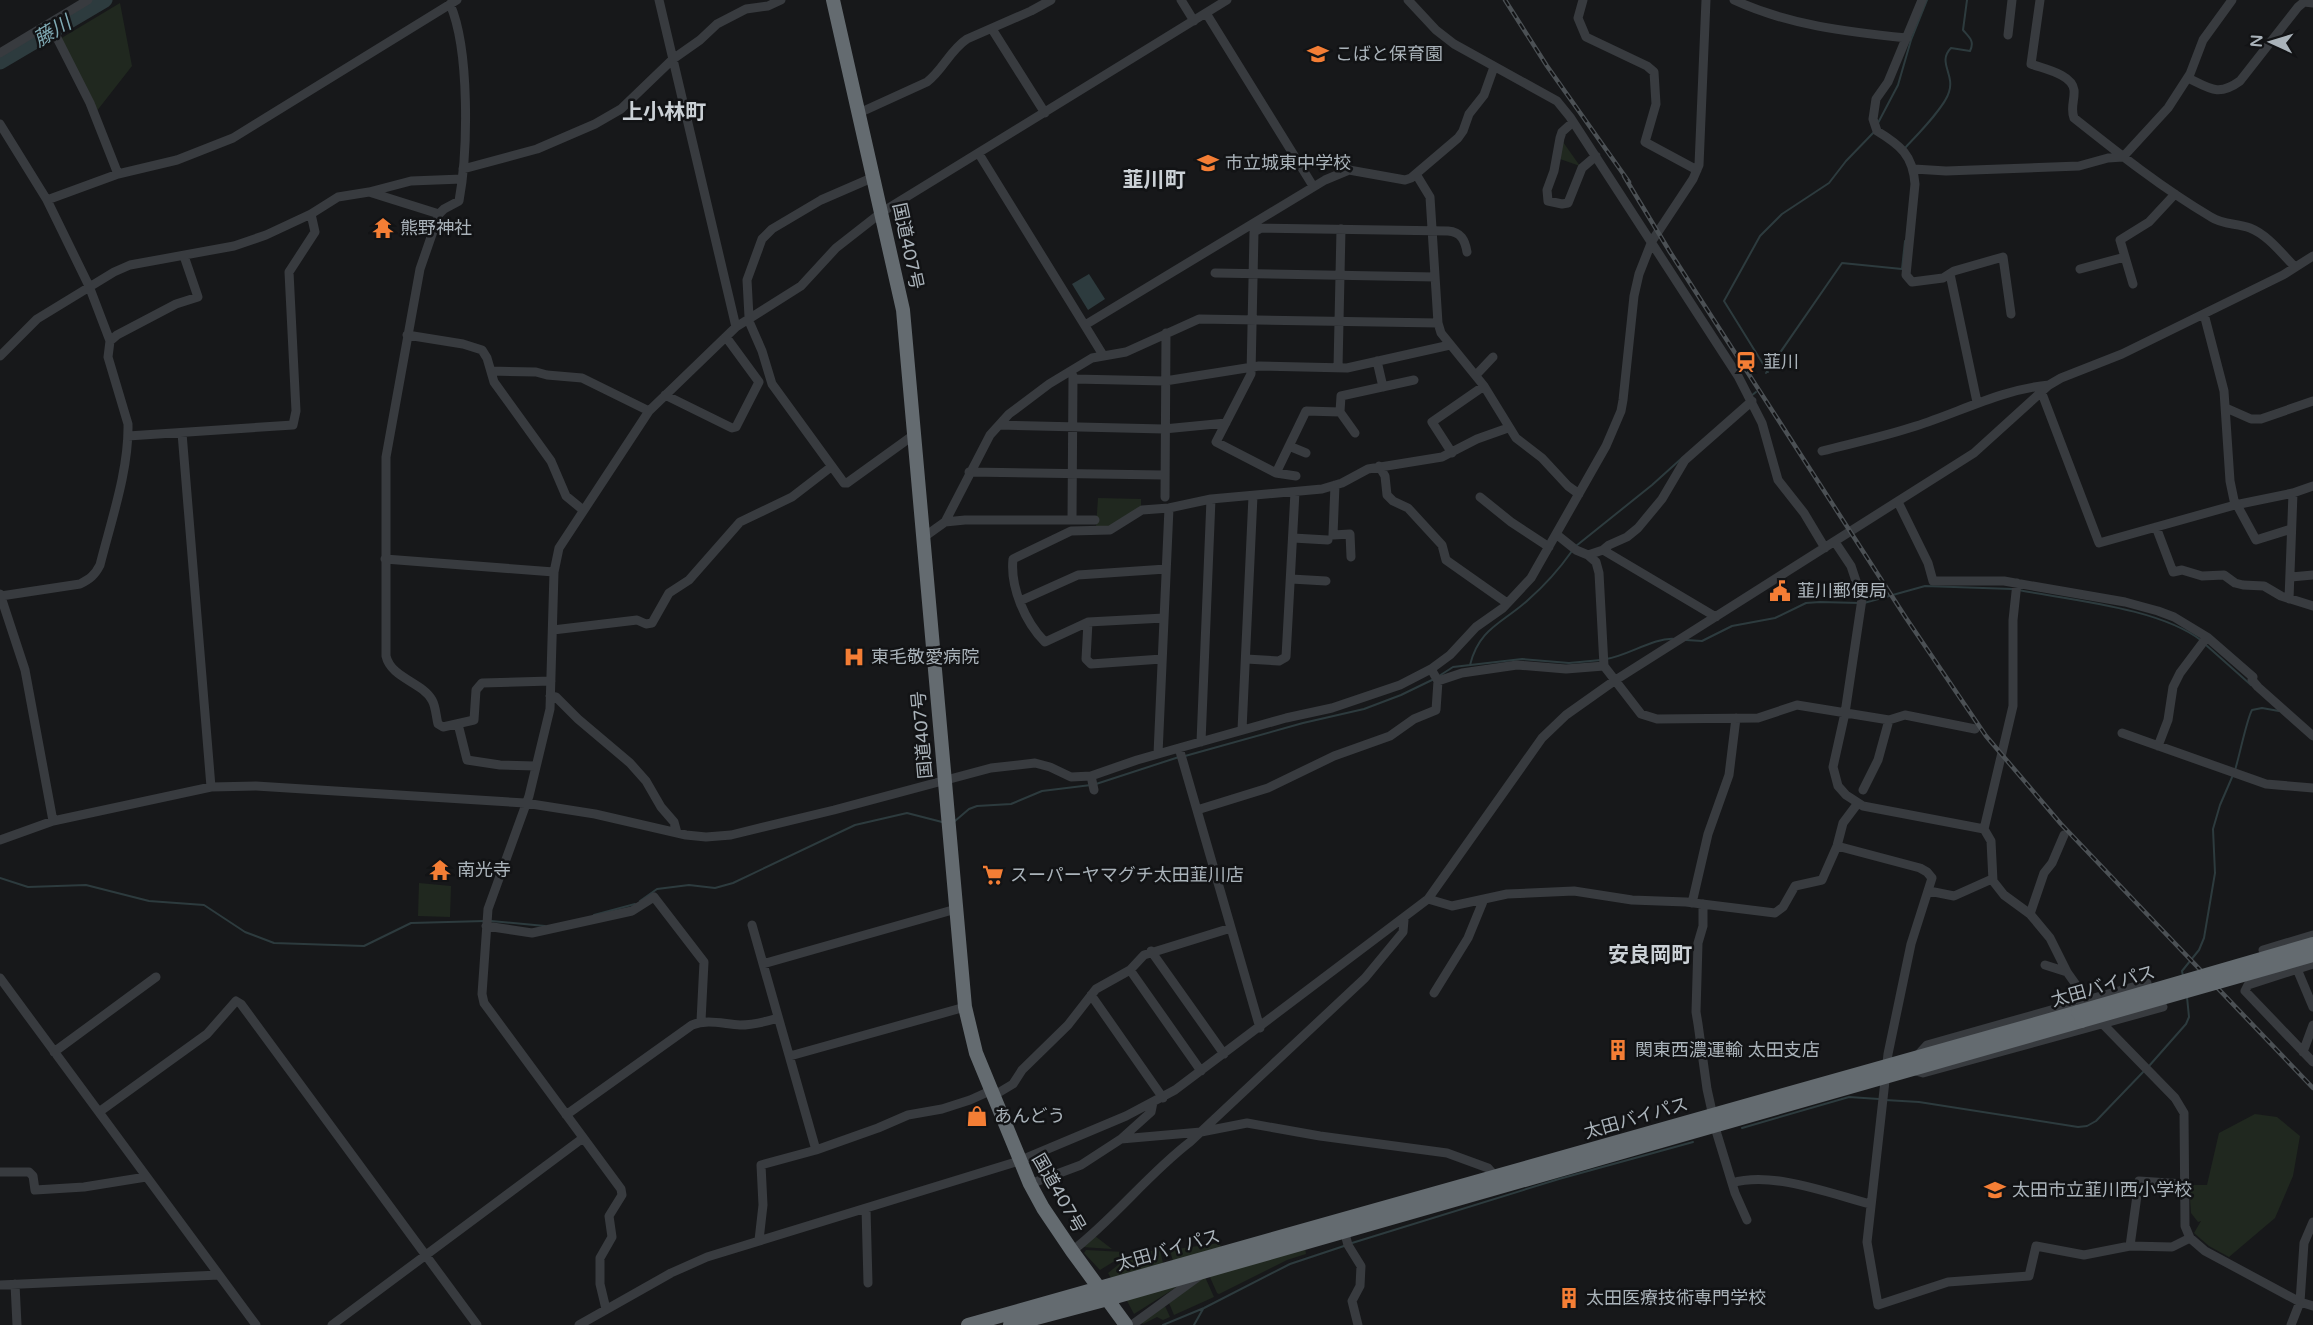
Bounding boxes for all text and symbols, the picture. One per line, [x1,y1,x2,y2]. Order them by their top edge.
water label: 藤川 [29,10,78,52]
north arrow [2241,12,2301,72]
text: N [2247,34,2267,48]
school or university icon: こばと保育園 [1306,42,1330,66]
place label: こばと保育園 [1335,43,1443,65]
district label: 上小林町 [622,100,706,125]
school or university icon: 市立城東中学校 [1196,151,1220,175]
place label: 市立城東中学校 [1225,152,1351,174]
district label: 韮川町 [1123,168,1186,193]
street label: 国道407号 [888,201,928,291]
temple icon: 熊野神社 [371,216,395,240]
place label: 熊野神社 [400,217,472,239]
station icon: 韮川 [1734,350,1758,374]
place label: 韮川 [1763,351,1799,373]
public building icon: 韮川郵便局 [1768,579,1792,603]
place label: 韮川郵便局 [1797,580,1887,602]
hospital icon: 東毛敬愛病院 [842,645,866,669]
place label: 東毛敬愛病院 [871,646,979,668]
street label: 国道407号 [907,690,937,780]
temple icon: 南光寺 [428,858,452,882]
place label: 南光寺 [457,859,511,881]
supermarket icon: スーパーヤマグチ太田韮川店 [981,863,1005,887]
place label: スーパーヤマグチ太田韮川店 [1010,864,1244,886]
district label: 安良岡町 [1608,943,1692,968]
street label: 太田バイパス [2048,961,2158,1011]
building icon: 関東西濃運輸 太田支店 [1606,1038,1630,1062]
place label: 関東西濃運輸 太田支店 [1635,1039,1820,1061]
street label: 太田バイパス [1581,1093,1691,1143]
shop icon: あんどう [965,1104,989,1128]
place label: あんどう [994,1105,1065,1127]
street label: 国道407号 [1027,1149,1091,1237]
school or university icon: 太田市立韮川西小学校 [1983,1178,2007,1202]
place label: 太田市立韮川西小学校 [2012,1179,2192,1201]
street label: 太田バイパス [1113,1225,1223,1275]
building icon: 太田医療技術専門学校 [1557,1286,1581,1310]
place label: 太田医療技術専門学校 [1586,1287,1766,1309]

